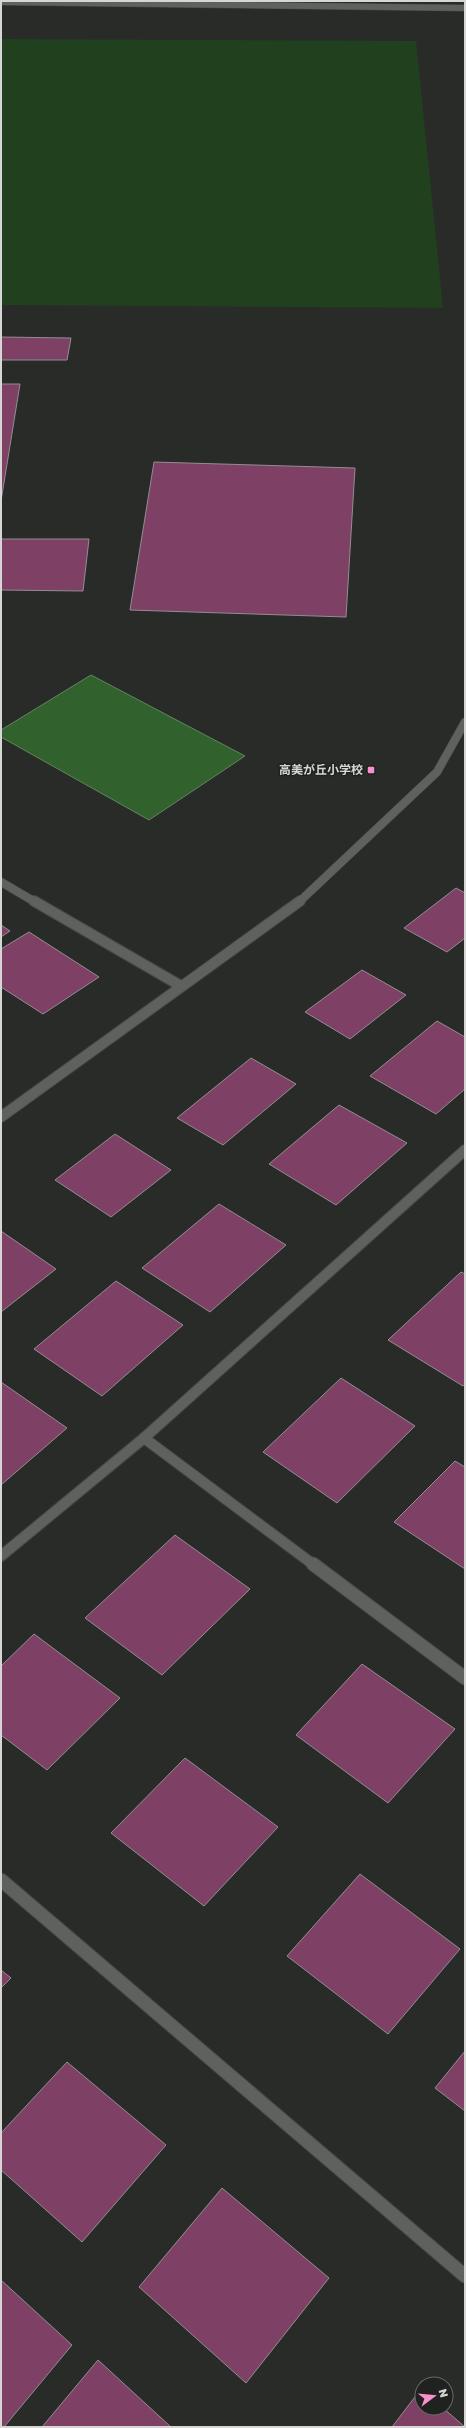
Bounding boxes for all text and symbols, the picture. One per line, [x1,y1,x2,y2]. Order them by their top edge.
place label: 高美が丘小学校 [279,762,363,777]
marker: 高美が丘小学校 [366,765,376,775]
north arrow [414,2376,454,2416]
text: N [437,2387,451,2399]

